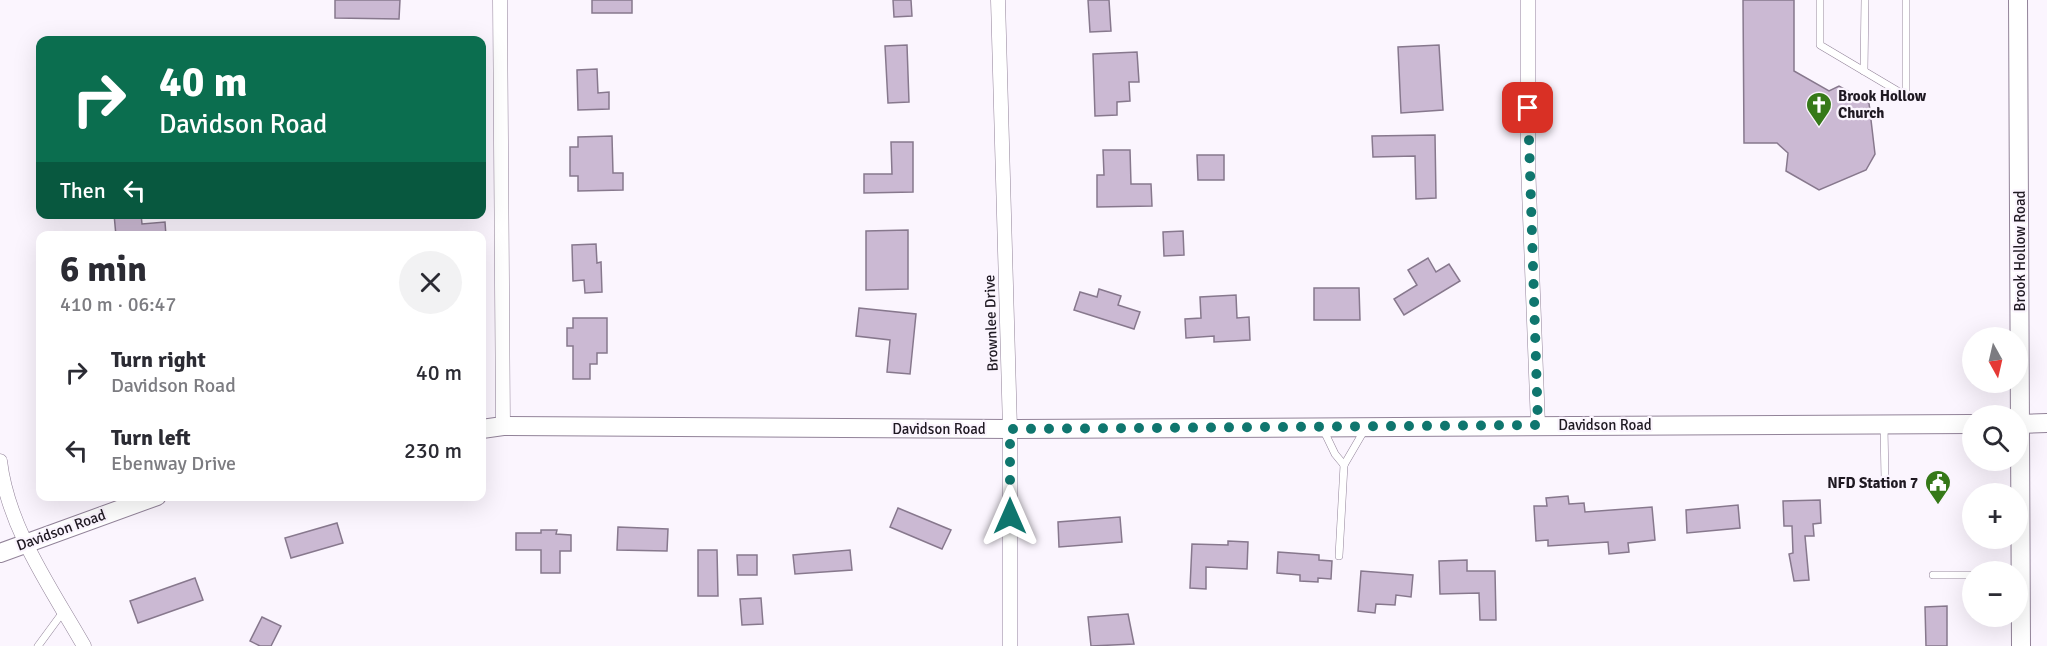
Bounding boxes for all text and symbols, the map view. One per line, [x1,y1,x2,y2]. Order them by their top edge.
text: 40 m [159,57,248,108]
icon: right [60,60,138,138]
pin [1502,82,1553,133]
place label: Brook Hollow Church [1838,87,1927,122]
church icon: Brook Hollow Church [1804,90,1834,128]
icon: arrive [1511,91,1544,124]
text: Davidson Road [159,108,327,141]
icon: left [118,174,151,207]
text: Then [60,177,106,204]
street label: Brook Hollow Road [2011,191,2029,311]
text: 6 min [60,247,147,292]
button: close [399,251,462,314]
street label: Brownlee Drive [980,274,1002,372]
text: 410 m · 06:47 [60,292,176,317]
north arrow [1962,327,2028,393]
map controls [1962,327,2028,627]
text: Turn right [111,346,206,373]
icon: right [60,356,93,389]
text: 40 m [416,359,462,386]
text: Davidson Road [111,373,236,398]
button: search [1962,405,2028,471]
street label: Davidson Road [1558,416,1652,434]
street label: Davidson Road [892,420,986,438]
text: Turn left [111,424,191,451]
icon: left [60,434,93,467]
text: 230 m [404,437,462,464]
text: Ebenway Drive [111,451,236,476]
public building icon: NFD Station 7 [1923,468,1953,506]
place label: NFD Station 7 [1827,474,1918,492]
button: + [1962,483,2028,549]
position arrow [978,484,1042,548]
street label: Davidson Road [14,506,108,554]
button: − [1962,561,2028,627]

